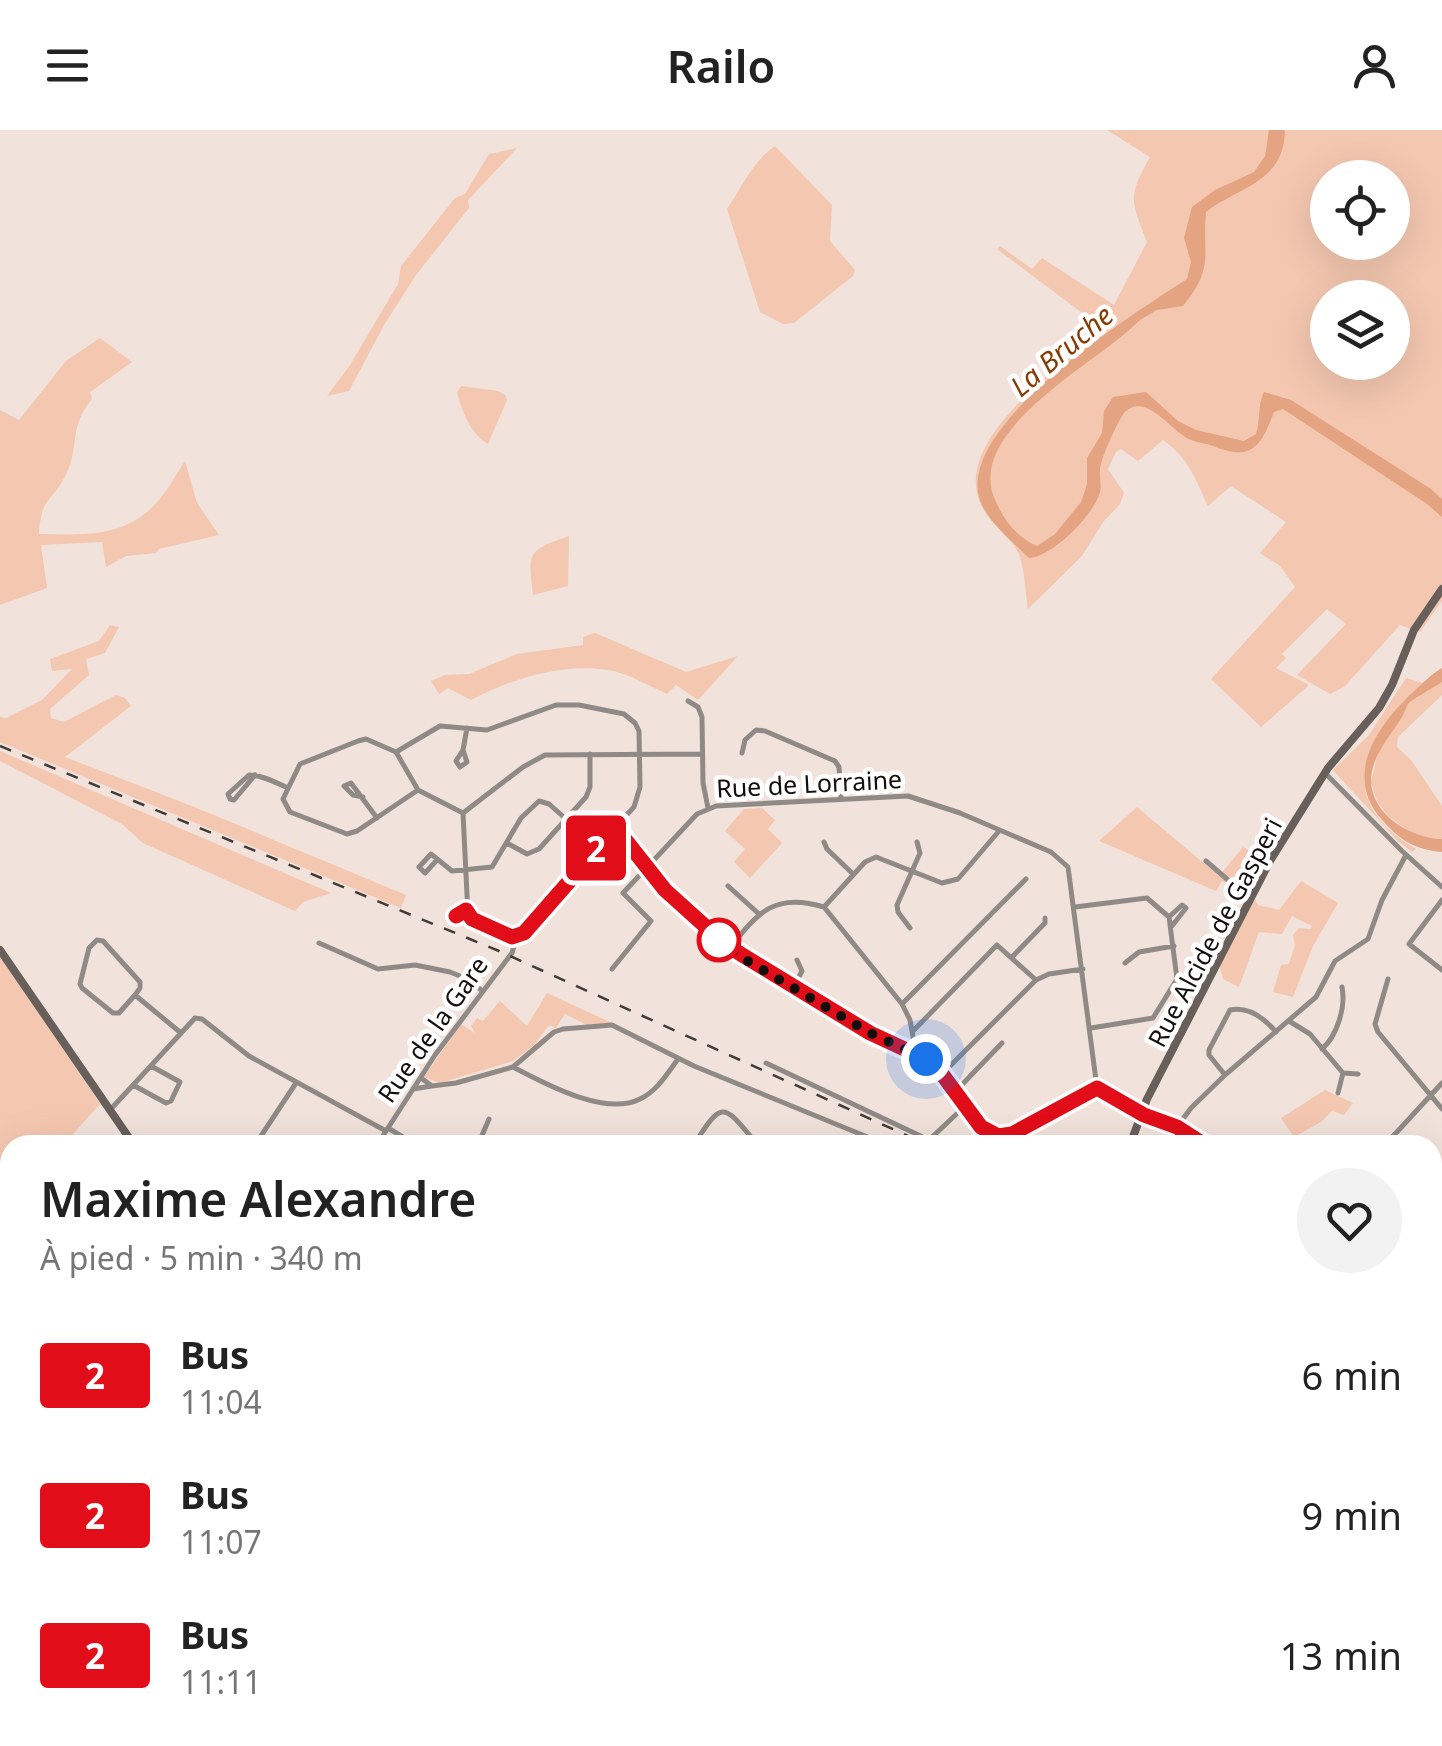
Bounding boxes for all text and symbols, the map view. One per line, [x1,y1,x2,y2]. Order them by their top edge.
text: Railo [667,35,775,96]
icon: menu [40,38,95,93]
icon: person [1347,38,1402,93]
map controls [1310,160,1410,380]
button: locate [1310,160,1410,260]
button: layers [1310,280,1410,380]
water label: La Bruche [1001,296,1121,404]
street label: Rue de Lorraine [715,761,903,805]
street label: Rue Alcide de Gasperi [1139,811,1289,1053]
line badge: 2 [564,816,628,880]
text: 2 [586,825,606,872]
unlabelled marker [698,919,740,961]
street label: Rue de la Gare [369,949,495,1109]
your location [901,1034,951,1084]
text: Maxime Alexandre [40,1166,476,1231]
button: heart [1297,1168,1402,1273]
text: À pied · 5 min · 340 m [40,1236,363,1279]
text: Bus [180,1328,249,1380]
text: 6 min [1302,1349,1402,1401]
text: 2 [85,1352,105,1399]
text: 11:04 [180,1380,262,1423]
text: Bus [180,1468,249,1520]
text: 9 min [1302,1489,1402,1541]
text: 2 [85,1492,105,1539]
text: 11:07 [180,1520,262,1563]
text: Bus [180,1608,249,1660]
text: 13 min [1280,1629,1402,1681]
text: 2 [85,1632,105,1679]
text: 11:11 [180,1660,262,1703]

